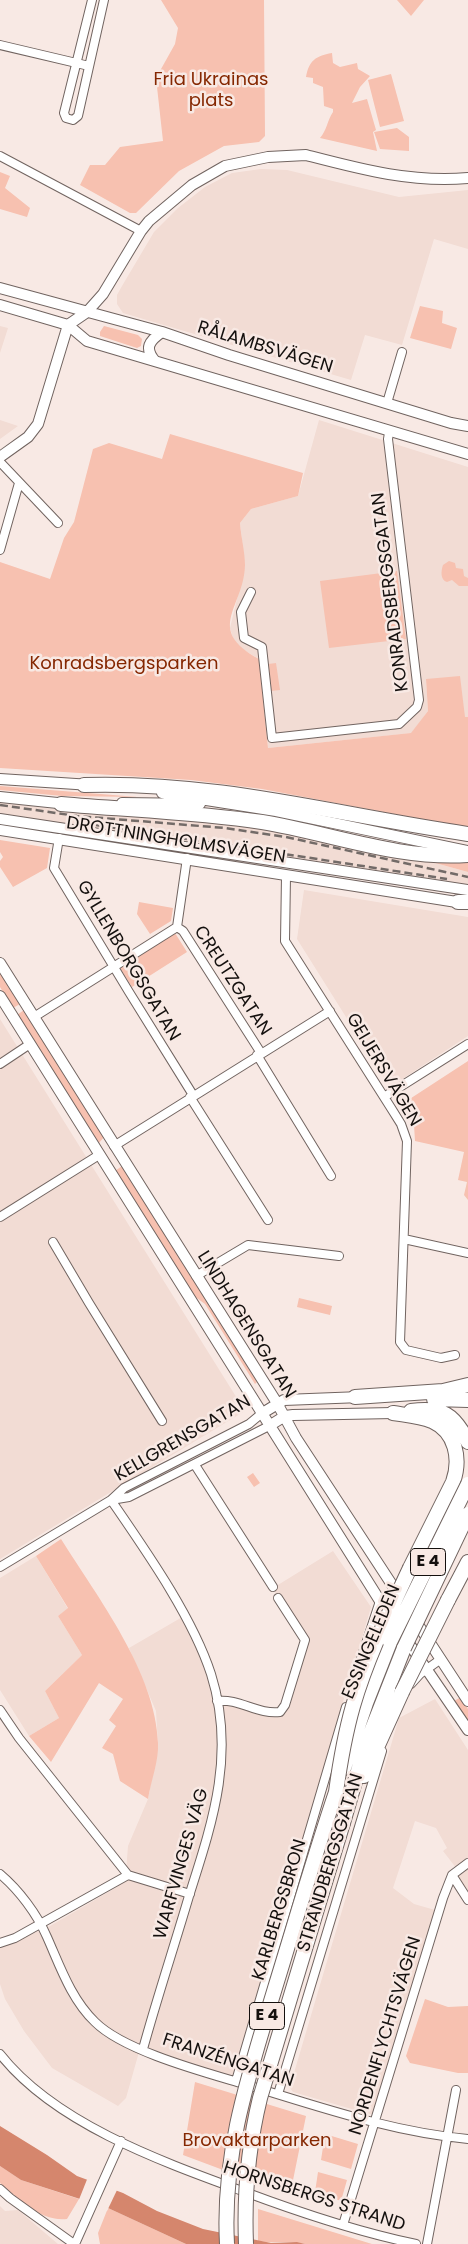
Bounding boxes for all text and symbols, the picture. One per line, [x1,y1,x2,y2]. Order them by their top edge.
park label: Fria Ukrainas plats [153,69,269,112]
street label: RÅLAMBSVÄGEN [195,317,335,379]
street label: KONRADSBERGSGATAN [368,491,414,693]
park label: Konradsbergsparken [30,653,218,675]
street label: DROTTNINGHOLMSVÄGEN [65,813,287,869]
street label: GYLLENBORGSGATAN [72,877,184,1045]
street label: CREUTZGATAN [189,922,275,1040]
street label: GEIJERSVÄGEN [341,1010,425,1130]
street label: LINDHAGENSGATAN [192,1247,300,1403]
street label: KELLGRENSGATAN [111,1391,255,1487]
road number: E 4 [410,1548,446,1575]
street label: ESSINGELEDEN [338,1581,406,1703]
street label: STRANDBERGSGATAN [294,1771,368,1955]
street label: WARFVINGES VÄG [150,1786,214,1942]
street label: KARLBERGSBRON [248,1837,312,1983]
street label: NORDENFLYCHTSVÄGEN [345,1934,427,2138]
road number: E 4 [250,2002,284,2030]
street label: FRANZÉNGATAN [159,2030,297,2092]
park label: Brovaktarparken [182,2130,332,2152]
street label: HORNSBERGS STRAND [220,2157,408,2237]

